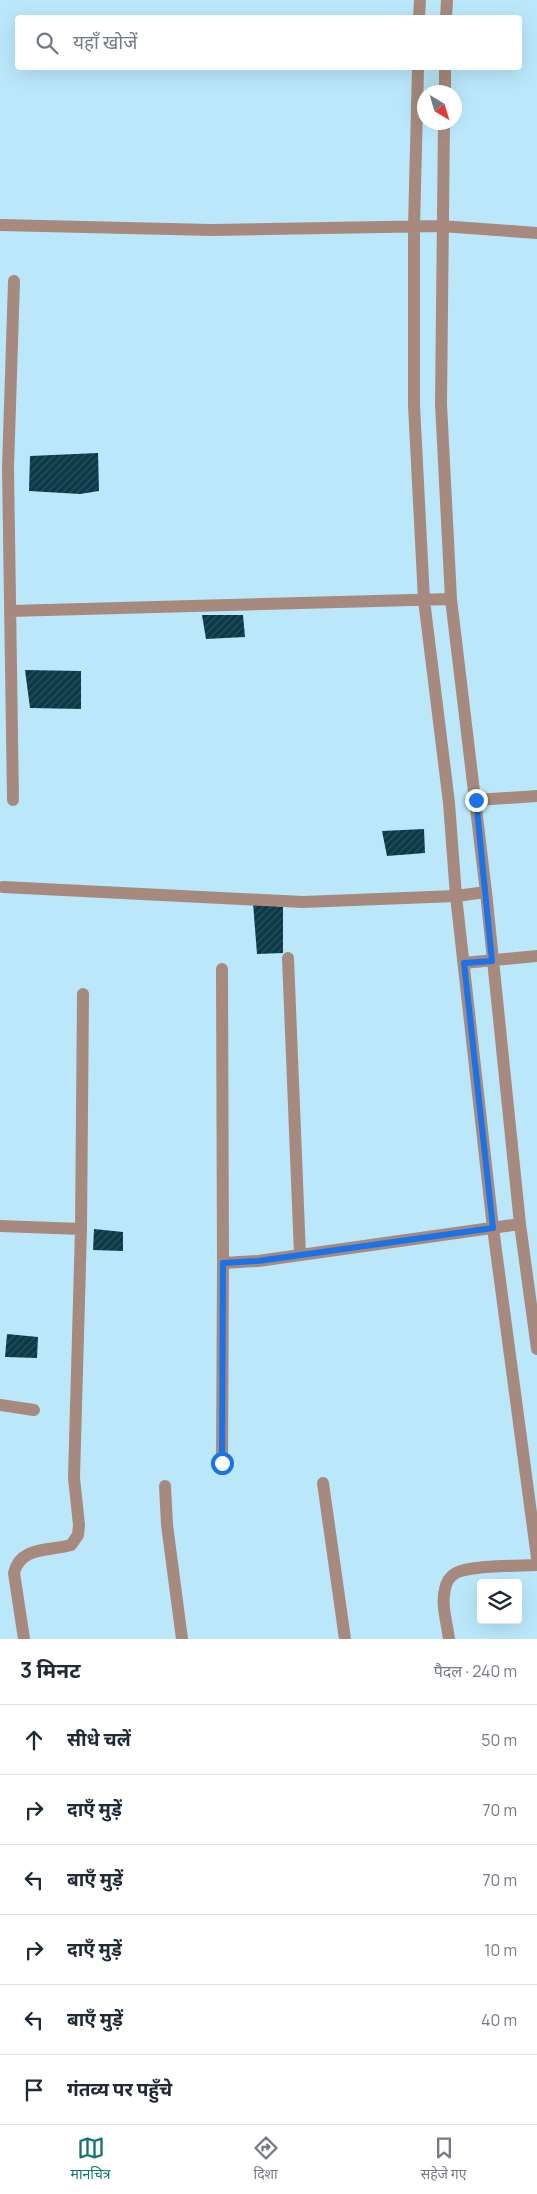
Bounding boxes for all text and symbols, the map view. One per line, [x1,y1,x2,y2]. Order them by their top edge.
search box [15,15,522,70]
icon: search [33,29,61,57]
text: यहाँ खोजें [73,29,137,55]
north arrow [417,85,462,130]
route end [465,789,488,812]
route start [211,1452,234,1475]
map controls [477,1579,522,1624]
button: layers [477,1579,522,1624]
text: 3 मिनट [20,1656,81,1684]
text: पैदल · 240 m [434,1660,517,1682]
icon: ahead [20,1726,48,1754]
text: सीधे चलें [67,1726,131,1752]
text: 50 m [481,1729,517,1751]
icon: right [20,1796,48,1824]
text: दाएँ मुड़ें [67,1796,122,1822]
text: 70 m [482,1799,517,1821]
icon: left [20,1866,48,1894]
text: बाएँ मुड़ें [67,1866,123,1892]
text: 70 m [482,1869,517,1891]
icon: right [20,1936,48,1964]
text: दाएँ मुड़ें [67,1936,122,1962]
text: 10 m [484,1939,517,1961]
icon: left [20,2006,48,2034]
text: बाएँ मुड़ें [67,2006,123,2032]
text: 40 m [481,2009,517,2031]
icon: arrive [20,2076,48,2104]
text: गंतव्य पर पहुँचे [67,2076,172,2102]
tab: मानचित्र [71,2134,111,2185]
tab: दिशा [252,2134,280,2185]
tab: सहेजे गए [421,2134,466,2185]

